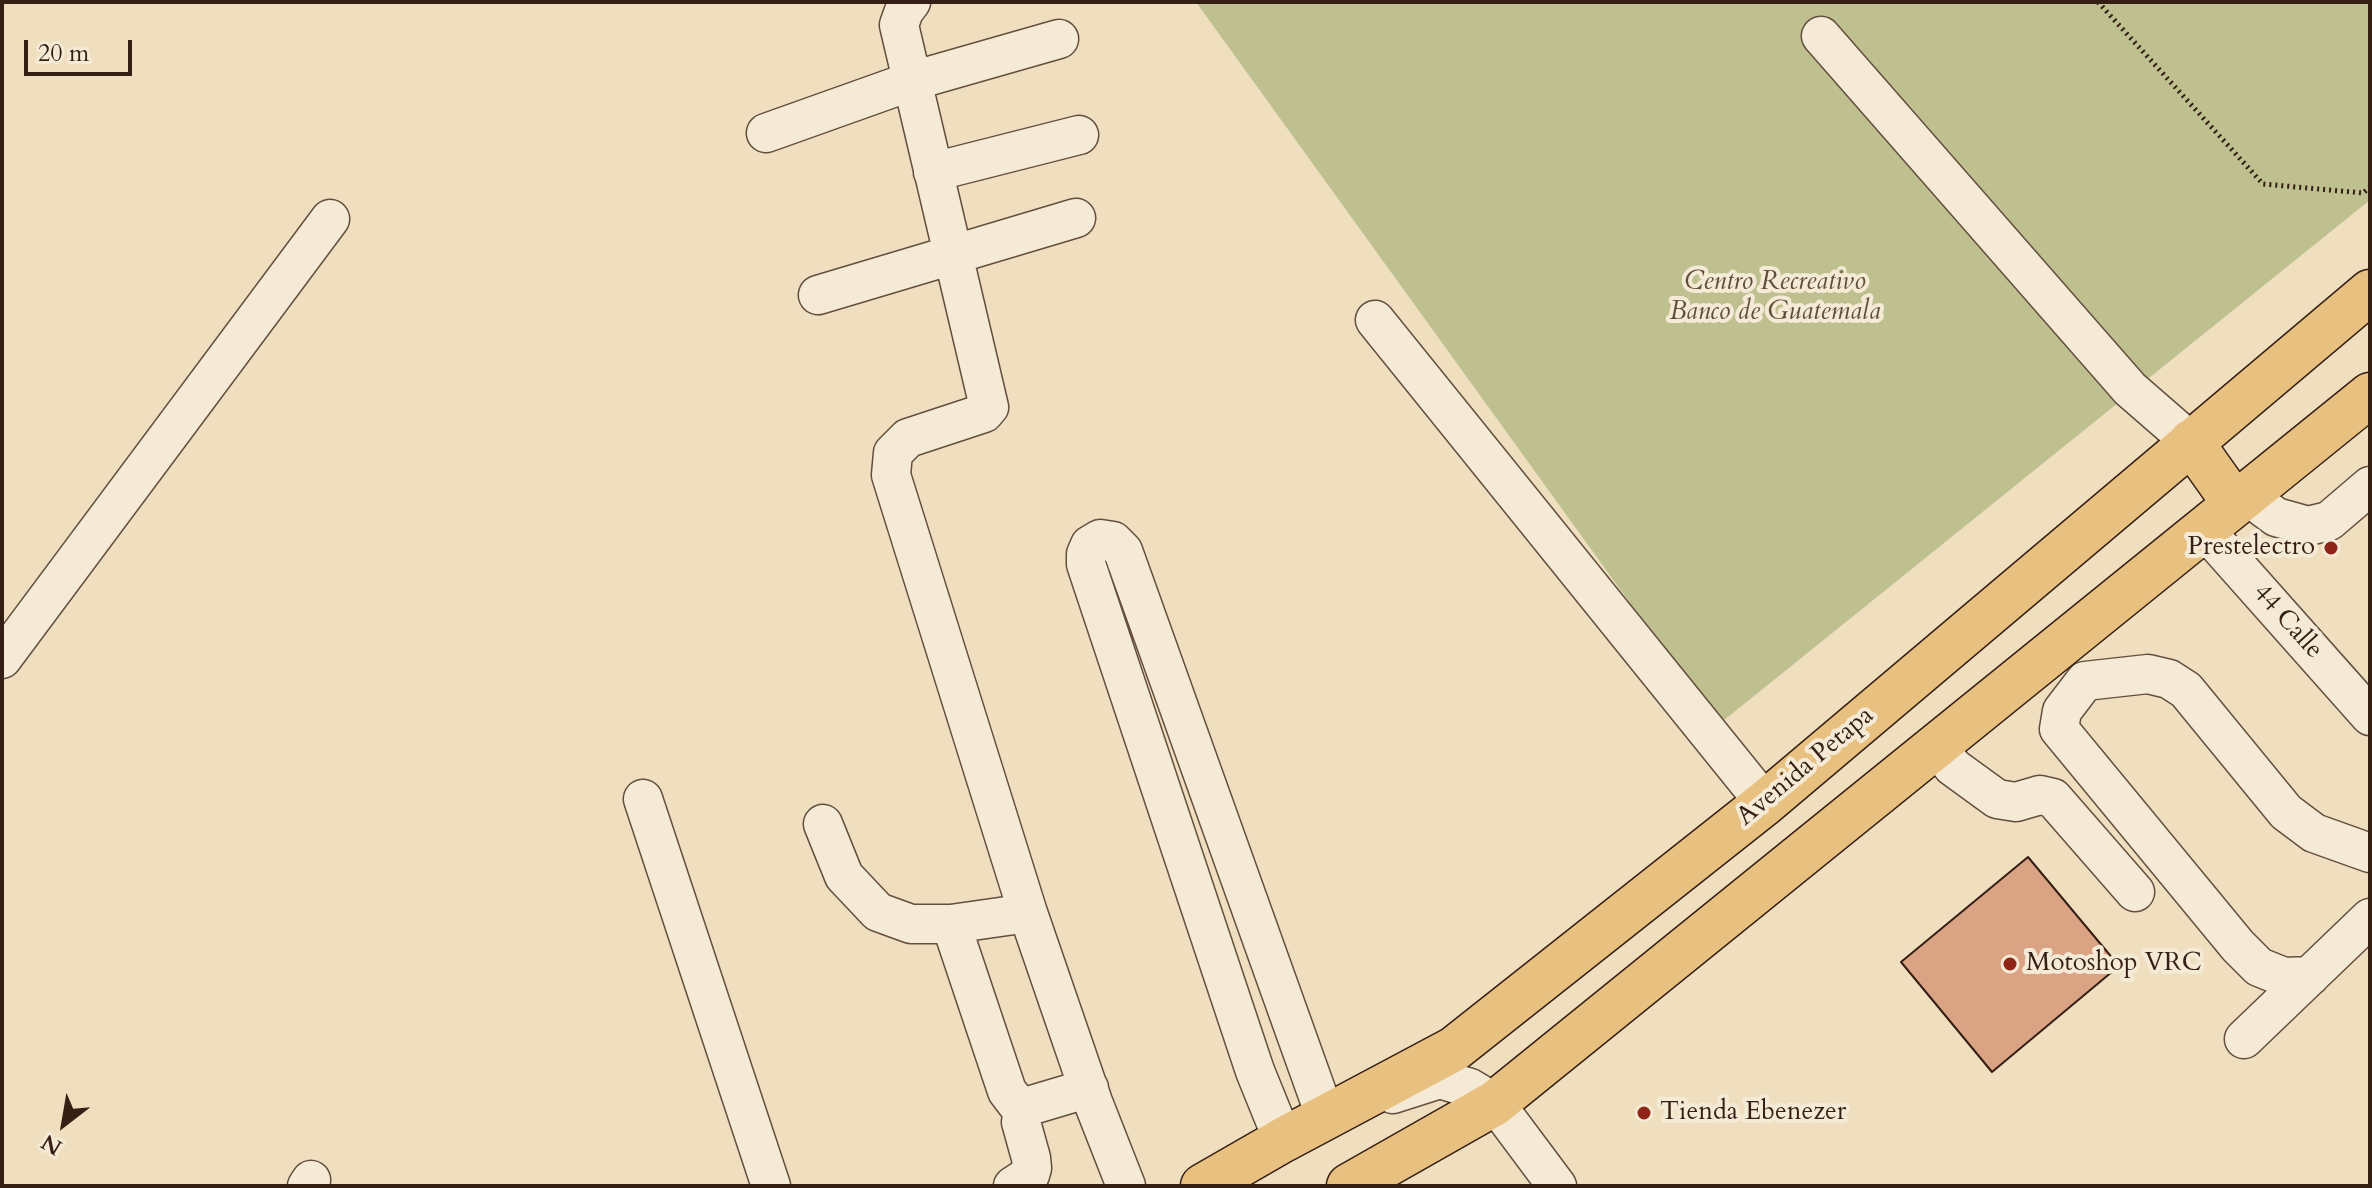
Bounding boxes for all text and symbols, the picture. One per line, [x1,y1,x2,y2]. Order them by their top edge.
scale bar [28,24,136,74]
text: 20 m [38,37,89,70]
park label: Centro Recreativo Banco de Guatemala [1669,267,1881,328]
place label: Prestelectro [2188,532,2315,564]
marker: Prestelectro [2322,539,2340,557]
street label: 44 Calle [2245,578,2329,666]
street label: Avenida Petapa [1731,701,1881,833]
place label: Motoshop VRC [2026,948,2202,980]
marker: Motoshop VRC [2001,955,2019,973]
north arrow [24,1084,104,1164]
place label: Tienda Ebenezer [1660,1097,1846,1129]
marker: Tienda Ebenezer [1635,1104,1653,1122]
text: N [36,1127,68,1162]

